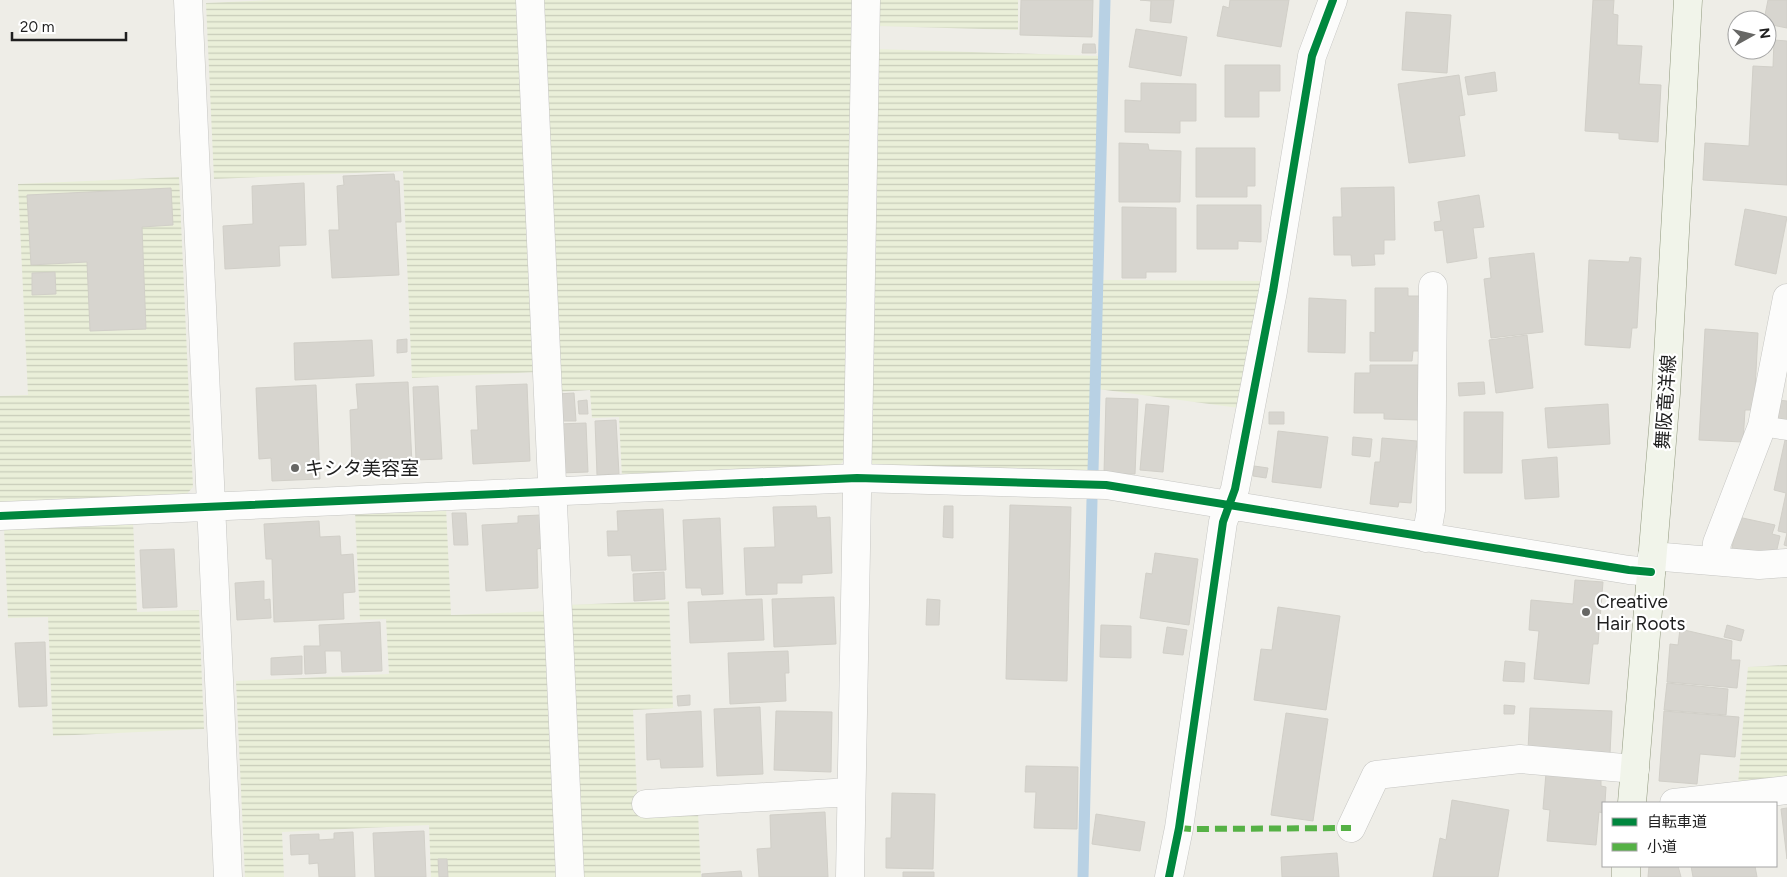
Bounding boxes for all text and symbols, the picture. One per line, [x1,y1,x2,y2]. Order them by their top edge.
scale bar [12,10,126,42]
north arrow [1727,10,1777,60]
text: 20 m [20,18,54,36]
text: N [1755,27,1774,40]
street label: 舞阪竜洋線 [1651,354,1680,450]
place label: キシタ美容室 [305,457,419,480]
marker: キシタ美容室 [289,462,301,474]
place label: Creative Hair Roots [1596,590,1686,635]
marker: Creative Hair Roots [1580,606,1592,618]
legend [1602,802,1777,867]
text: 自転車道 [1647,813,1707,831]
text: 小道 [1647,838,1677,856]

